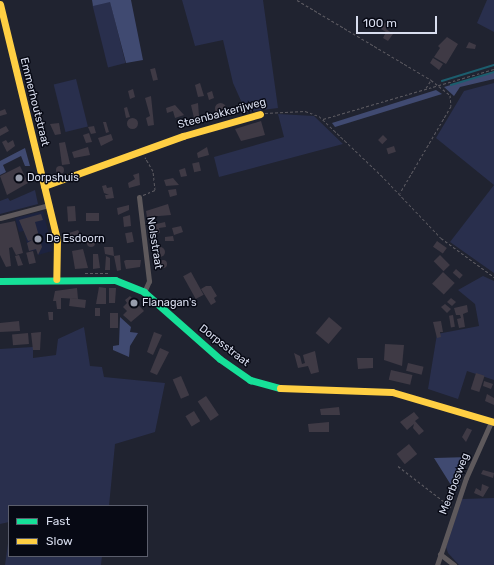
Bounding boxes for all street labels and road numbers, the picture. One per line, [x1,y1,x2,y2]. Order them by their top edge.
street label: Emmerhoutstraat [17,56,51,148]
street label: Steenbakkerijweg [176,96,268,132]
street label: Nolsstraat [143,216,165,270]
street label: Dorpsstraat [196,322,252,370]
street label: Meerbosweg [437,451,473,517]

